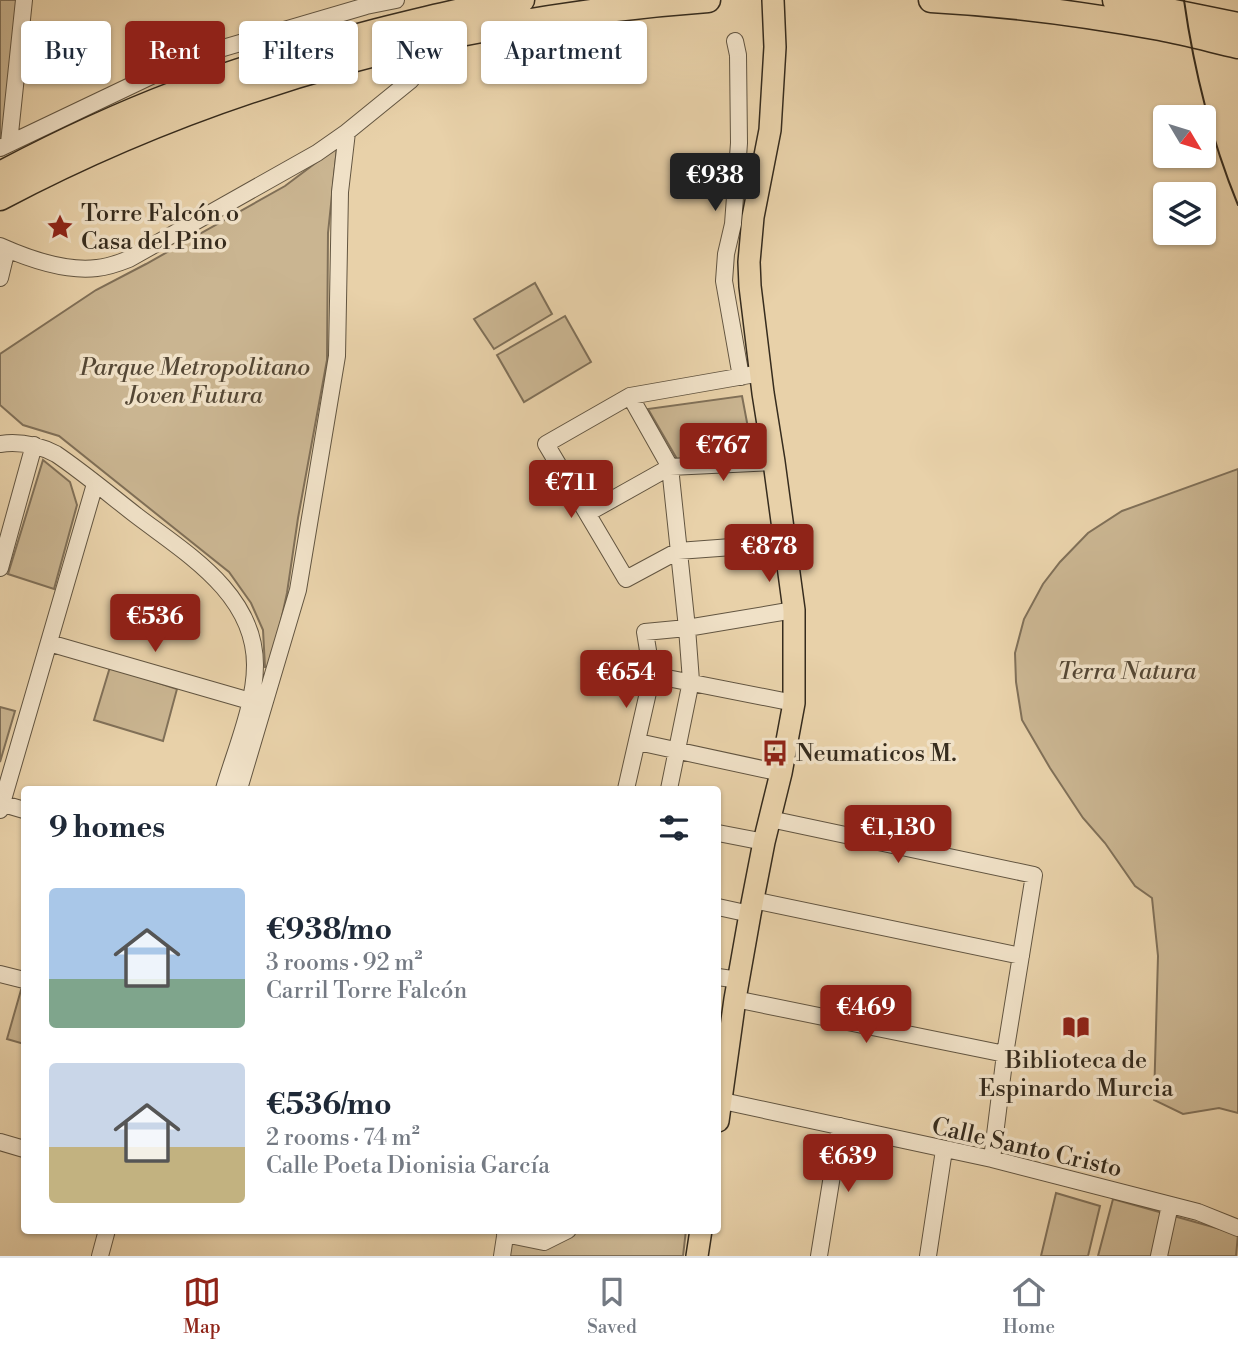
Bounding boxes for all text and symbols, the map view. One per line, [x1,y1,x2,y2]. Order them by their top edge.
chip: Buy [21,21,111,84]
chip: Rent [125,21,225,84]
chip: Filters [239,21,358,84]
chip: New [372,21,467,84]
chip: Apartment [481,21,647,84]
north arrow [1153,105,1216,168]
map controls [1153,105,1216,245]
pin: €938 [674,154,756,213]
text: €938 [686,162,744,190]
button: layers [1153,182,1216,245]
place label: Torre Falcón o Casa del Pino [81,199,239,257]
place icon: Torre Falcón o Casa del Pino [45,212,75,242]
park label: Parque Metropolitano Joven Futura [79,353,310,411]
pin: €767 [682,424,764,483]
text: €767 [696,432,750,460]
pin: €711 [530,461,612,520]
text: €711 [545,469,597,497]
pin: €878 [728,524,810,584]
text: €878 [740,533,798,561]
pin: €536 [114,594,196,654]
text: €536 [126,603,184,631]
pin: €654 [585,650,667,710]
park label: Terra Natura [1058,657,1197,687]
text: €654 [596,659,656,687]
bus stop icon: Neumaticos M. [760,738,790,768]
place label: Neumaticos M. [796,739,957,769]
pin: €1,130 [841,806,955,865]
text: 9 homes [49,809,165,847]
icon: filters [655,809,693,847]
text: €1,130 [860,814,936,842]
text: €938/mo [266,911,392,949]
icon: home [105,916,189,1000]
text: 3 rooms · 92 m² [266,949,422,977]
text: Carril Torre Falcón [266,977,467,1005]
pin: €469 [825,986,907,1045]
text: €469 [836,994,896,1022]
library icon: Biblioteca de Espinardo Murcia [1061,1012,1091,1042]
place label: Biblioteca de Espinardo Murcia [979,1046,1174,1104]
text: €536/mo [266,1086,392,1124]
icon: home [105,1091,189,1175]
street label: Calle Santo Cristo [929,1111,1125,1184]
text: 2 rooms · 74 m² [266,1124,420,1152]
pin: €639 [807,1134,889,1194]
text: €639 [819,1143,877,1171]
text: Calle Poeta Dionisia García [266,1152,550,1180]
tab: Map [183,1273,221,1339]
tab: Saved [587,1273,637,1339]
tab: Home [1003,1273,1055,1339]

